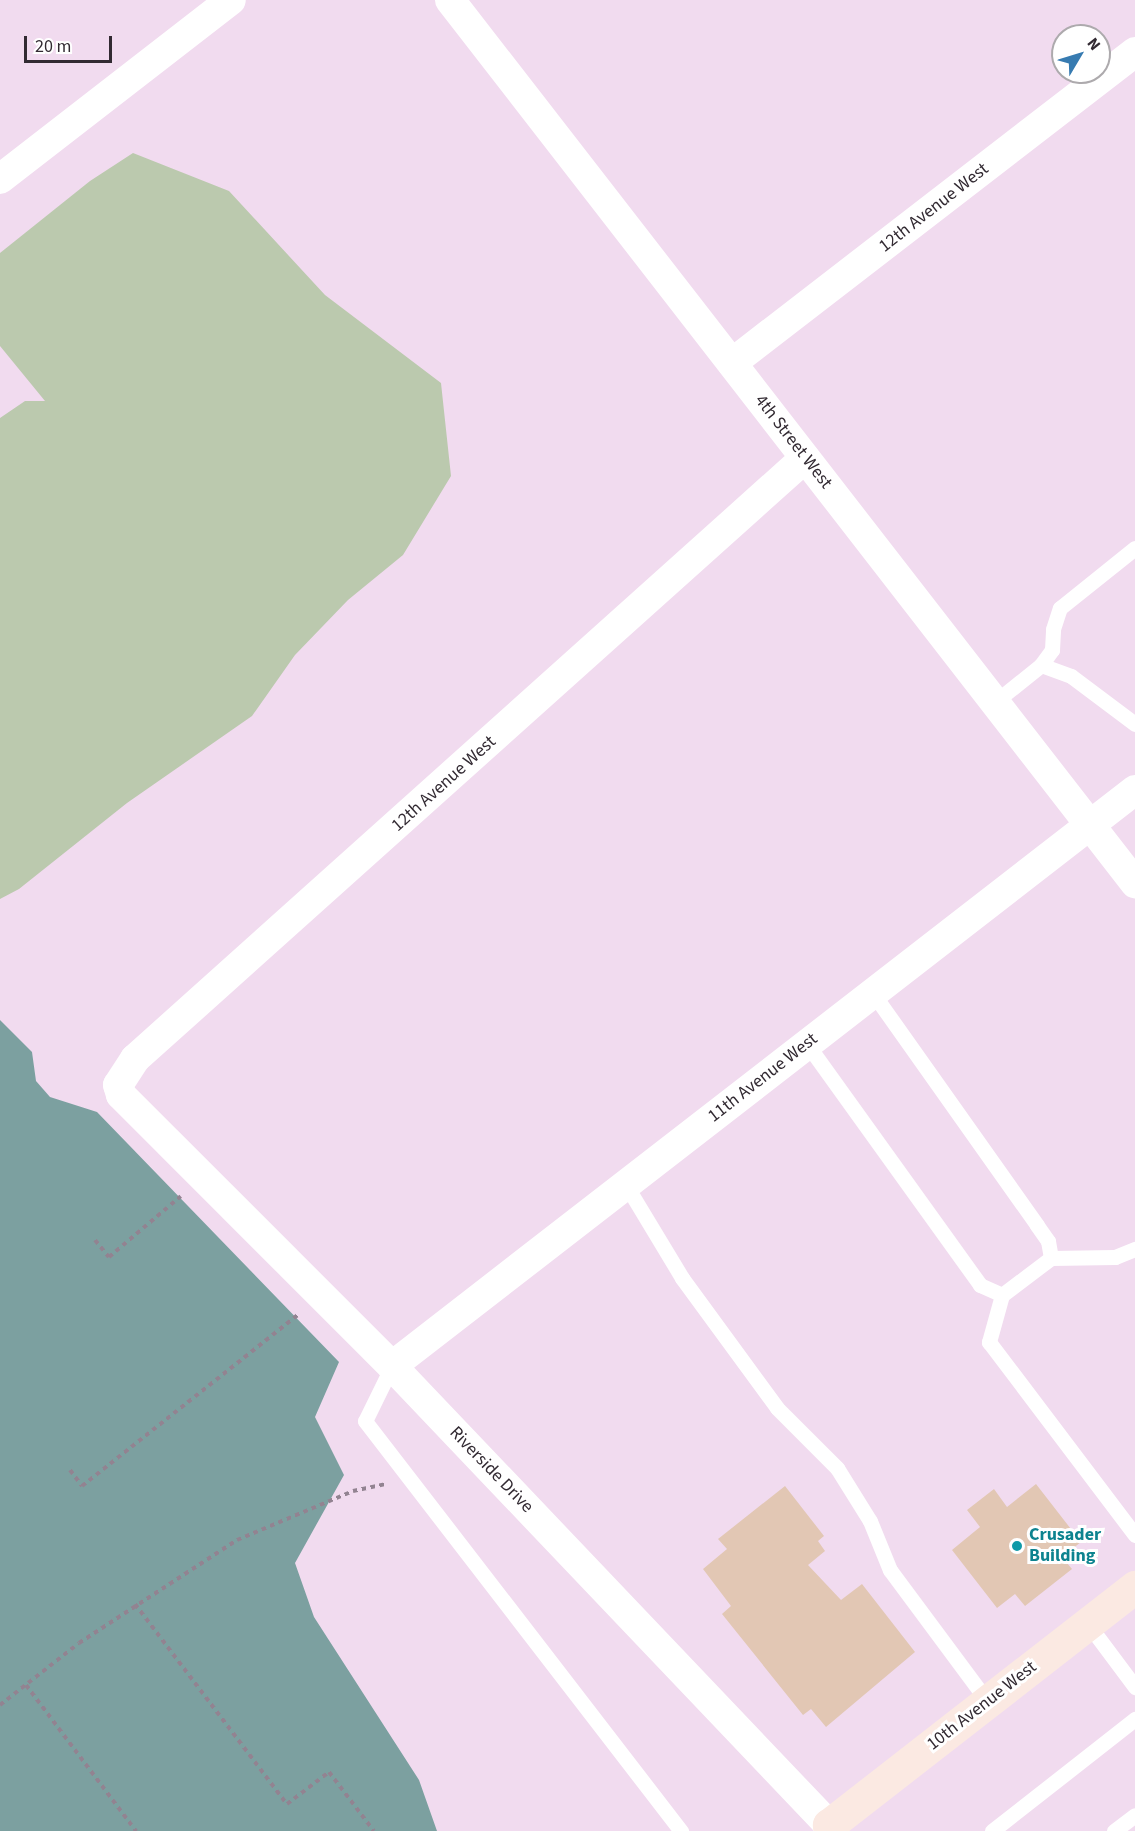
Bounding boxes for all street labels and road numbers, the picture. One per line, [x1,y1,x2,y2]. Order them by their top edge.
street label: 12th Avenue West [875,159,993,257]
street label: 4th Street West [750,391,836,493]
street label: 12th Avenue West [387,732,501,836]
street label: 11th Avenue West [704,1029,822,1127]
street label: Riverside Drive [444,1422,538,1518]
street label: 10th Avenue West [923,1657,1041,1755]

